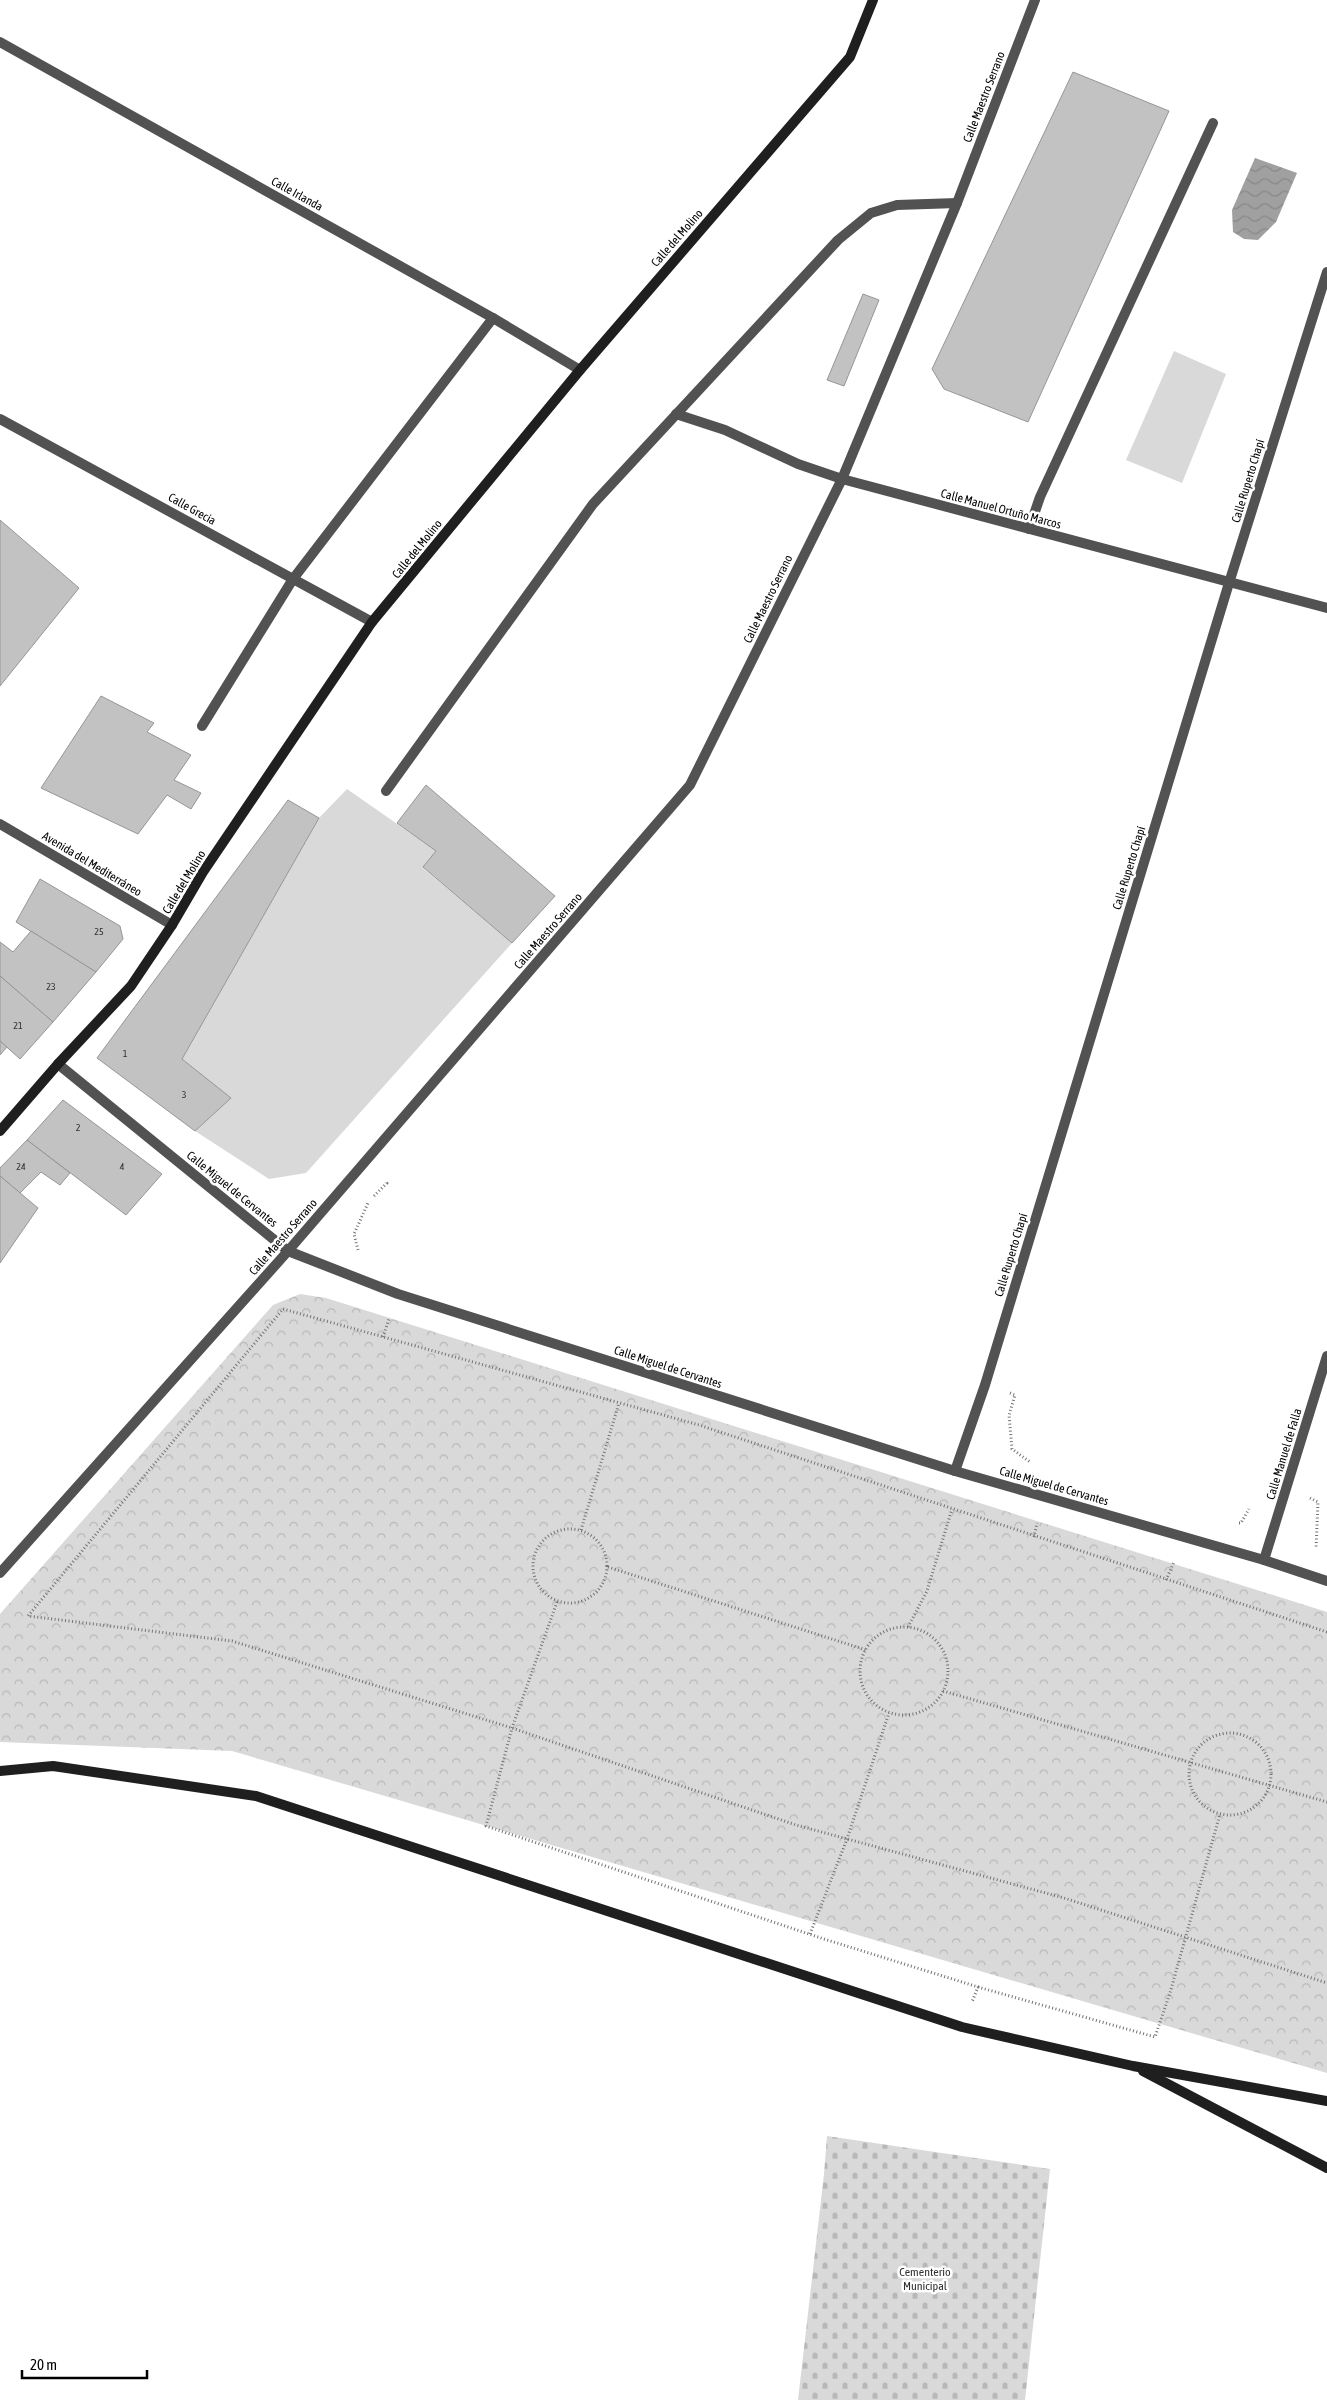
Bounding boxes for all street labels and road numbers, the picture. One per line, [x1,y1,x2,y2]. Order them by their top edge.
street label: Calle Maestro Serrano [960,49,1008,144]
street label: Calle Irlanda [269,174,325,214]
street label: Calle del Molino [648,206,706,270]
street label: Calle Ruperto Chapí [1229,437,1267,524]
street label: Calle Manuel Ortuño Marcos [939,486,1063,532]
street label: Calle Grecia [166,490,218,528]
street label: Calle del Molino [389,517,445,581]
street label: Calle Maestro Serrano [741,552,796,645]
street label: Calle Ruperto Chapí [1110,824,1148,911]
street label: Avenida del Mediterráneo [40,829,145,899]
street label: Calle del Molino [160,848,209,916]
street label: Calle Maestro Serrano [511,890,585,972]
street label: Calle Miguel de Cervantes [184,1148,280,1230]
street label: Calle Maestro Serrano [246,1196,320,1278]
street label: Calle Ruperto Chapí [992,1211,1030,1298]
street label: Calle Miguel de Cervantes [612,1343,724,1391]
street label: Calle Manuel de Falla [1263,1407,1305,1501]
street label: Calle Miguel de Cervantes [998,1464,1110,1508]

